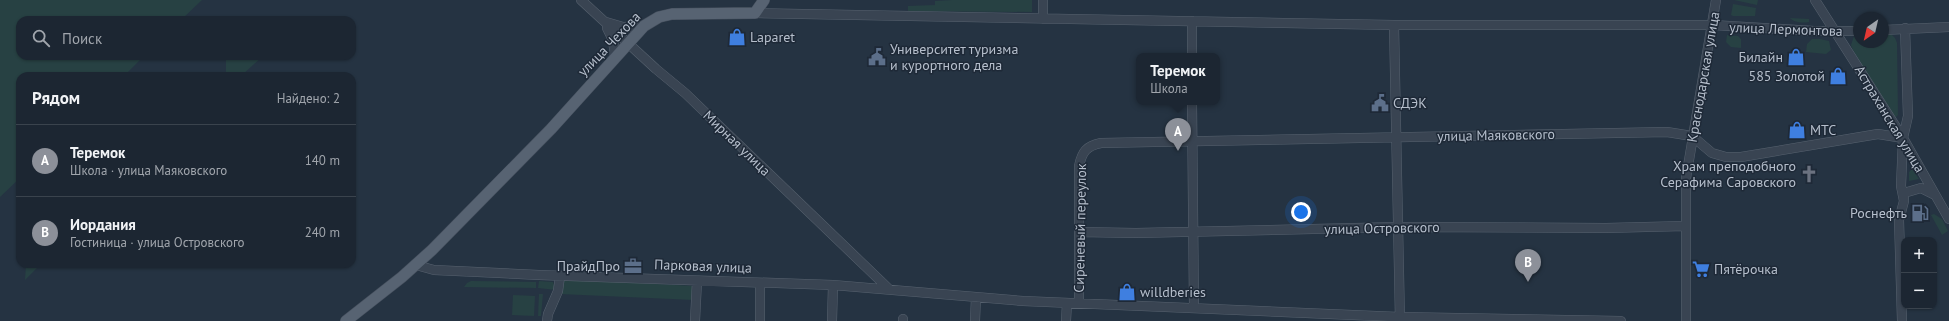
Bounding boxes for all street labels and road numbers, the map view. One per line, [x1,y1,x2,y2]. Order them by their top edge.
street label: улица Чехова [574,8,644,80]
street label: Краснодарская улица [1683,10,1723,144]
street label: улица Лермонтова [1729,18,1843,40]
street label: Астраханская улица [1851,62,1929,176]
street label: Мирная улица [700,106,775,180]
street label: улица Маяковского [1437,125,1555,145]
street label: Сиреневый переулок [1070,163,1090,293]
street label: улица Островского [1324,218,1440,238]
street label: Парковая улица [654,255,752,277]

